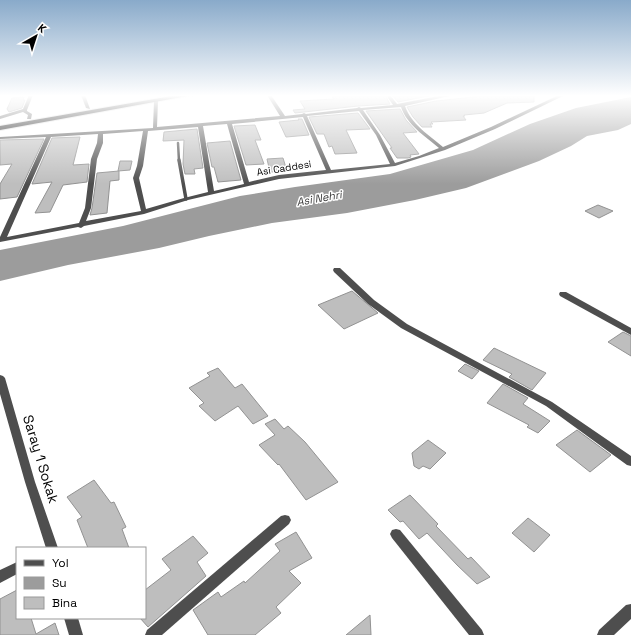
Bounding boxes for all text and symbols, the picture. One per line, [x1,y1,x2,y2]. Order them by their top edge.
north arrow [16,16,56,56]
text: K [35,21,49,36]
street label: Asi Caddesi [256,157,312,179]
water label: Asi Nehri [295,187,344,209]
street label: Saray 1 Sokak [19,413,63,506]
legend [16,547,146,619]
text: Yol [52,555,69,571]
text: Su [52,575,67,591]
text: Bina [52,595,77,611]

